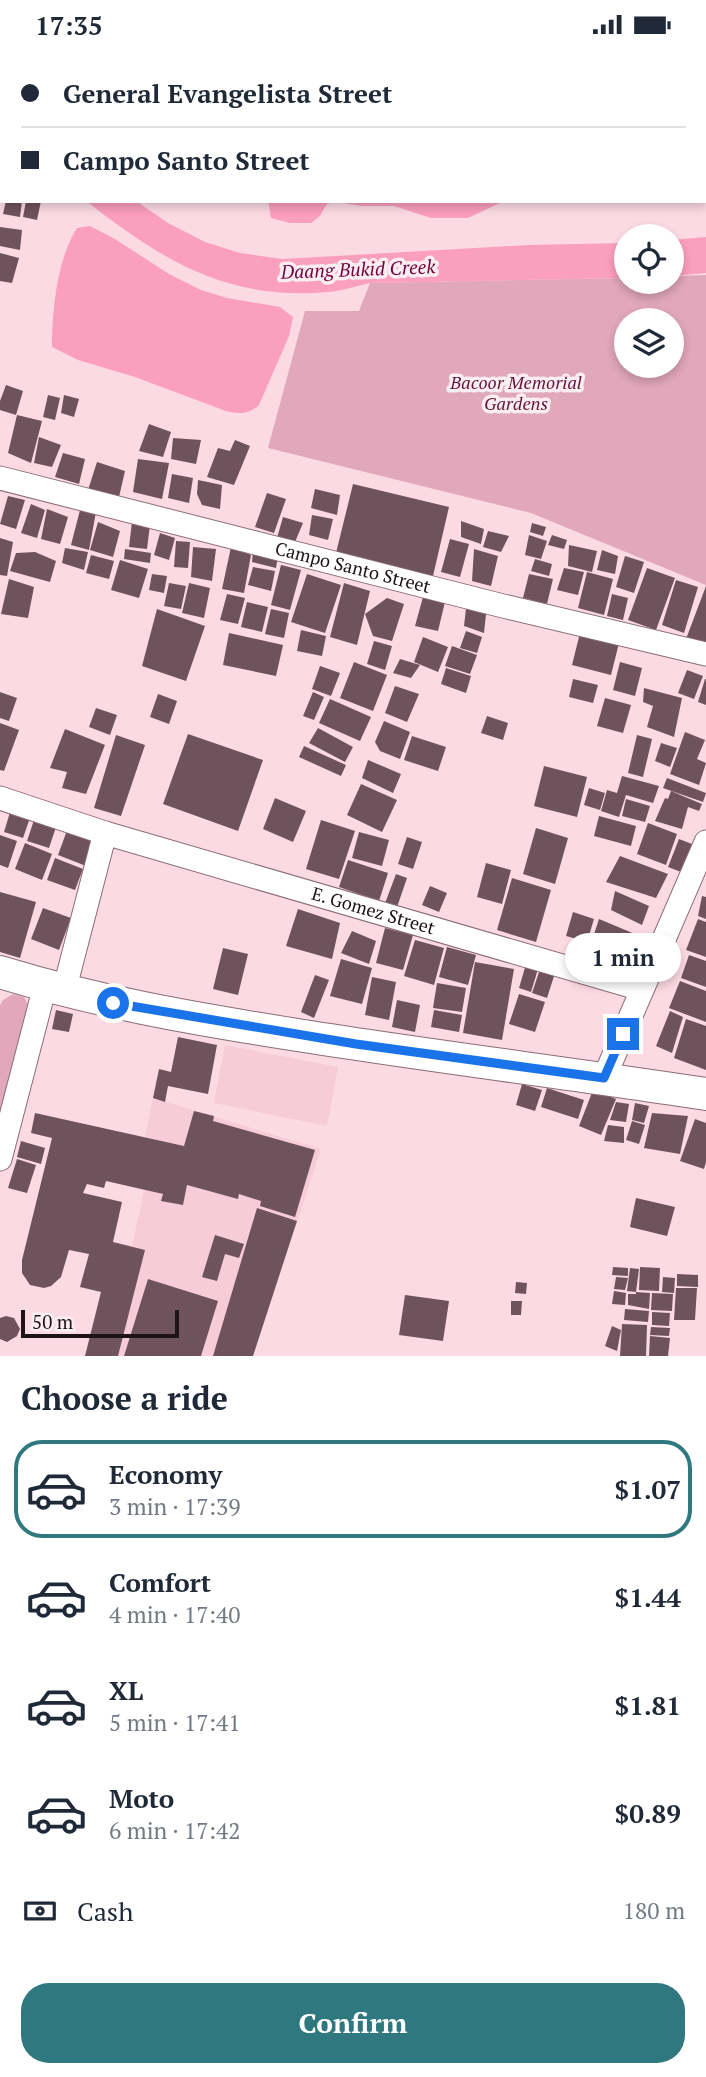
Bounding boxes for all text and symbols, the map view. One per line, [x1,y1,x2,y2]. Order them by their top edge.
text: 17:35 [35,8,103,42]
text: General Evangelista Street [63,76,392,110]
text: Campo Santo Street [63,143,310,177]
map controls [614,224,684,378]
button: locate [614,224,684,294]
water label: Daang Bukid Creek [279,253,437,284]
button: layers [614,308,684,378]
park label: Bacoor Memorial Gardens [449,370,582,415]
street label: Campo Santo Street [273,536,433,598]
street label: E. Gomez Street [309,881,438,939]
callout: 1 min [565,933,681,981]
text: 1 min [592,942,654,973]
route start [97,987,129,1019]
route end [607,1018,639,1050]
scale bar [21,1307,178,1339]
text: 50 m [32,1309,73,1334]
text: Choose a ride [21,1377,228,1419]
text: Economy [109,1457,222,1491]
icon: car [25,1458,88,1521]
text: $1.07 [615,1472,681,1506]
text: 3 min · 17:39 [109,1491,241,1522]
text: Comfort [109,1565,211,1599]
icon: car [25,1566,88,1629]
text: $1.44 [615,1580,681,1614]
text: 4 min · 17:40 [109,1599,241,1630]
text: XL [109,1673,143,1707]
icon: car [25,1674,88,1737]
text: $1.81 [615,1688,681,1722]
text: 5 min · 17:41 [109,1707,241,1738]
text: Moto [109,1781,174,1815]
icon: car [25,1782,88,1845]
text: $0.89 [615,1796,681,1830]
text: 6 min · 17:42 [109,1815,241,1846]
icon: cash [21,1892,59,1930]
text: Cash [77,1894,133,1928]
text: 180 m [623,1895,685,1926]
button: Confirm [21,1983,685,2063]

